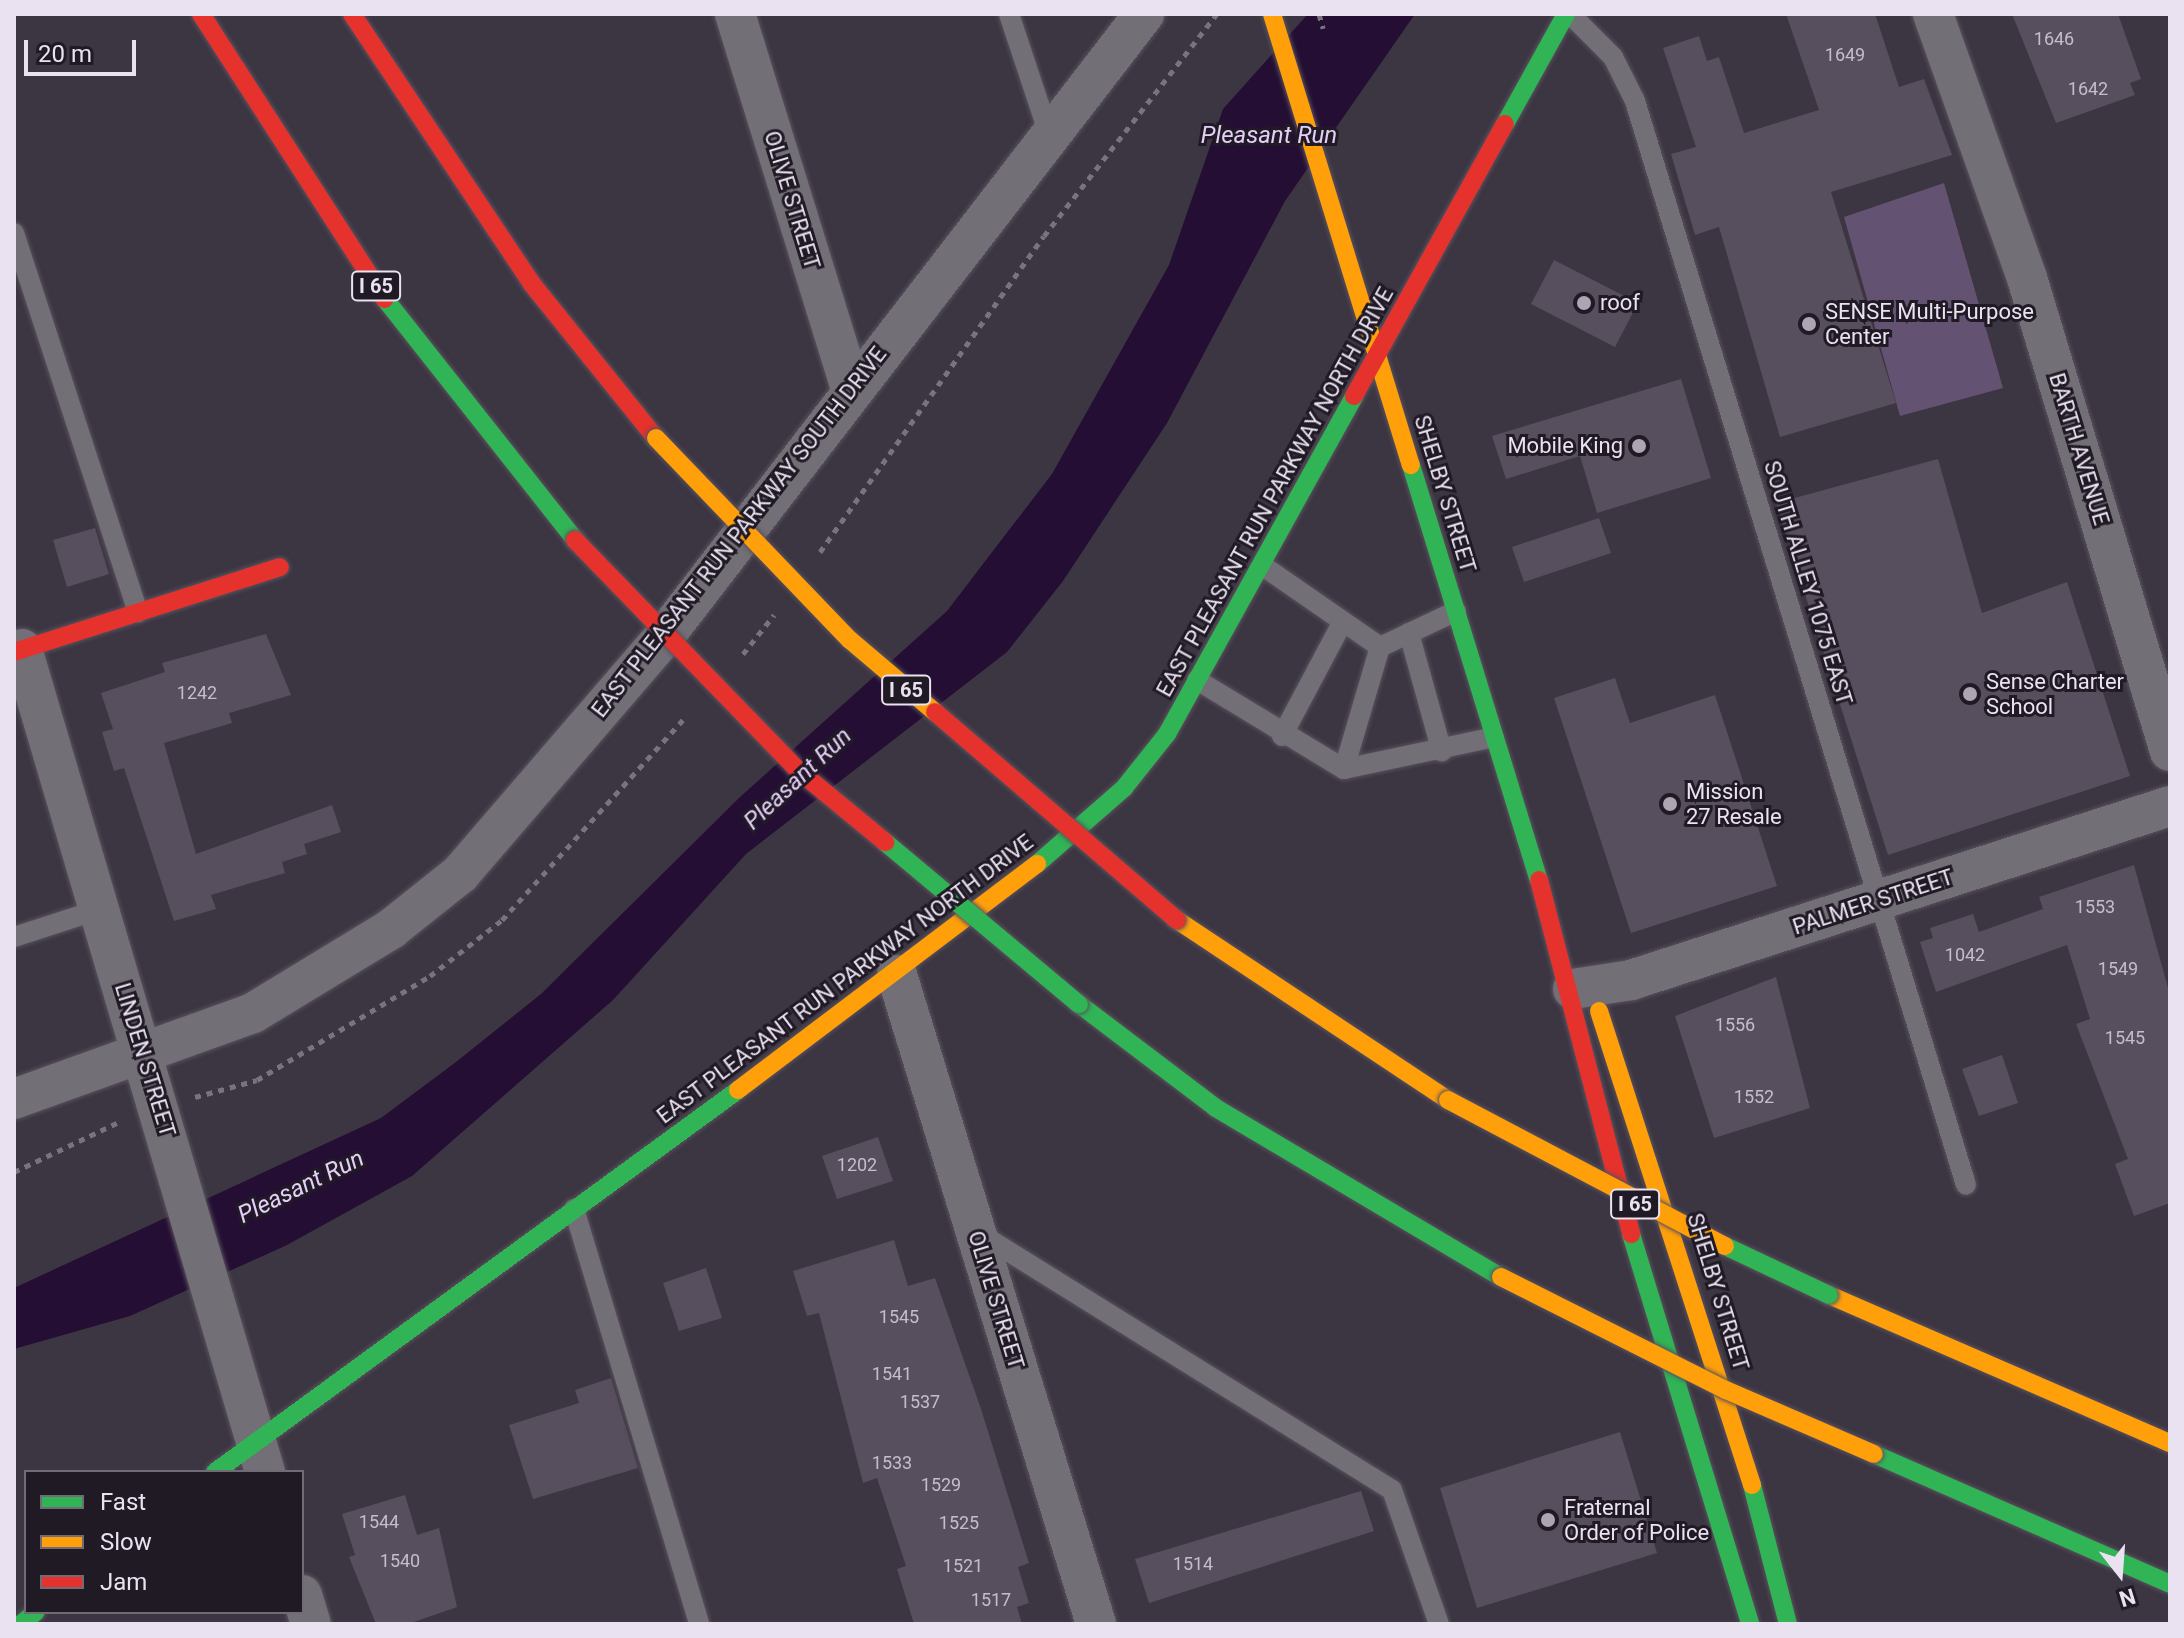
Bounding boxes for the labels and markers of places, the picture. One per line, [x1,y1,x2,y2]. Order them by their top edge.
place label: roof [1600,290,1640,316]
marker: roof [1575,294,1593,312]
place label: SENSE Multi-Purpose Center [1825,298,2034,350]
marker: SENSE Multi-Purpose Center [1800,315,1818,333]
place label: Mobile King [1507,433,1623,459]
marker: Mobile King [1630,437,1648,455]
place label: Sense Charter School [1986,668,2124,720]
marker: Sense Charter School [1961,685,1979,703]
place label: Mission 27 Resale [1686,778,1782,830]
marker: Mission 27 Resale [1661,795,1679,813]
place label: Fraternal Order of Police [1564,1494,1709,1546]
marker: Fraternal Order of Police [1539,1511,1557,1529]

